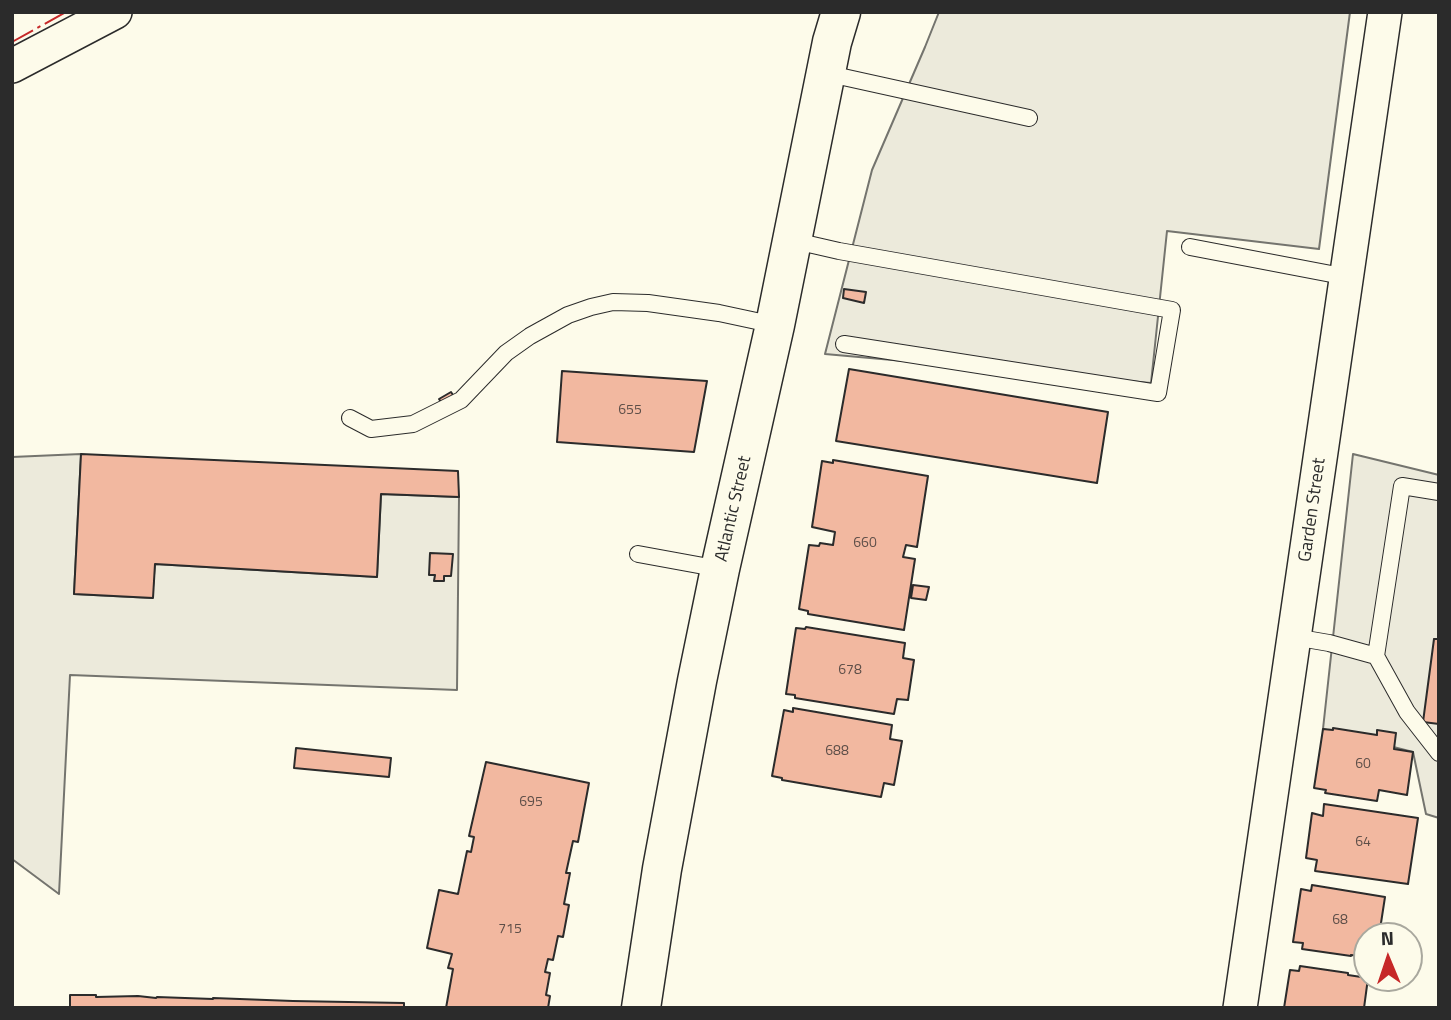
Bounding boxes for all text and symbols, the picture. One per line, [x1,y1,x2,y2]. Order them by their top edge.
house number: 655 [618,403,642,419]
street label: Atlantic Street [711,454,757,564]
street label: Garden Street [1295,457,1331,563]
house number: 660 [853,536,877,552]
house number: 678 [838,663,862,679]
house number: 688 [825,744,849,760]
house number: 60 [1355,757,1371,773]
house number: 695 [519,795,543,811]
house number: 64 [1355,835,1371,851]
house number: 68 [1332,913,1348,929]
house number: 715 [498,922,522,938]
north arrow [1353,922,1423,992]
text: N [1380,923,1394,952]

